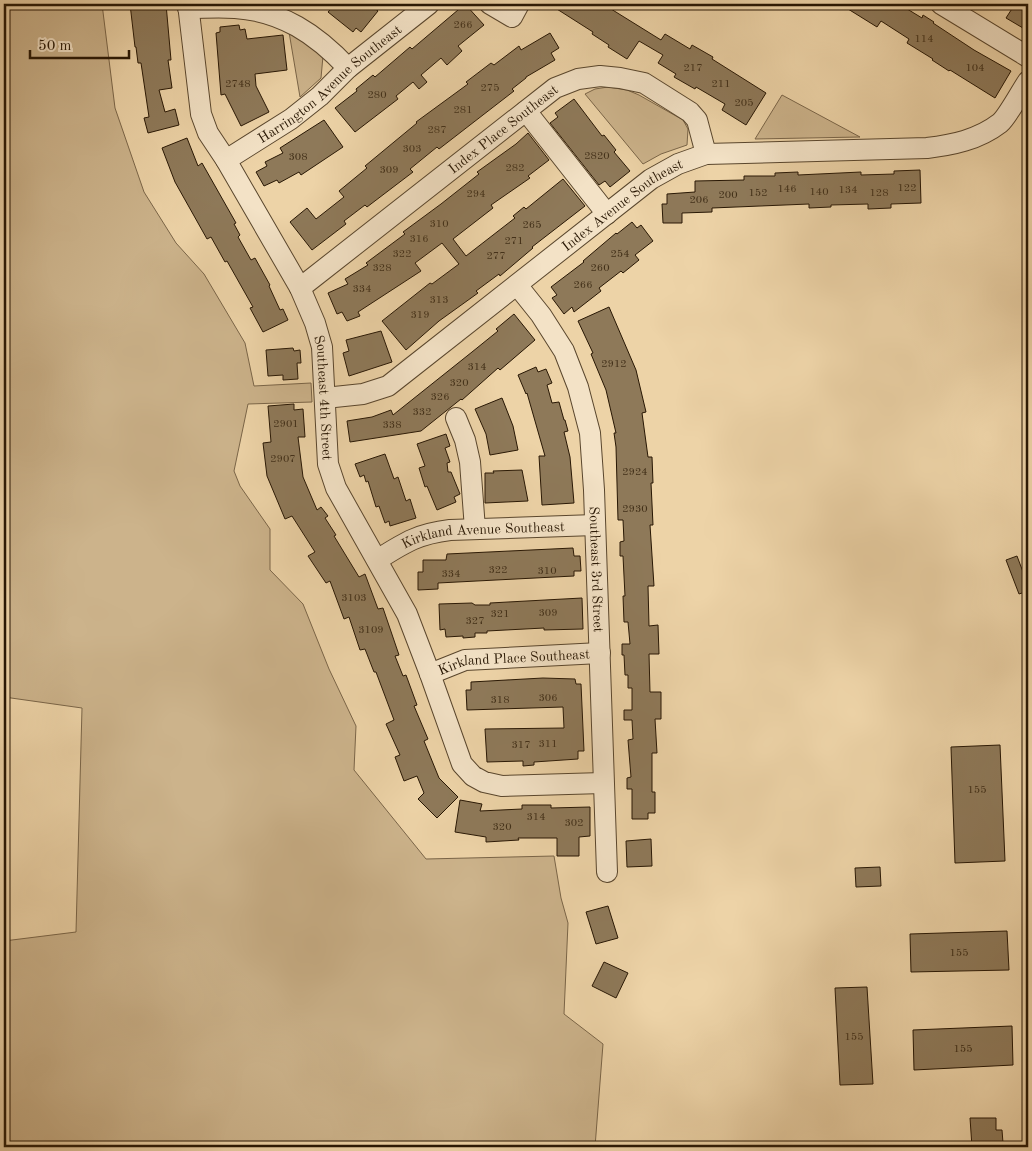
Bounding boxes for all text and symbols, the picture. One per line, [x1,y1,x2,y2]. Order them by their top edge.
house number: 266 [453,20,473,31]
street label: Harrington Avenue Southeast [256,23,405,146]
scale bar [30,28,129,60]
house number: 114 [914,34,934,45]
text: 50 m [38,39,72,54]
house number: 217 [683,63,703,74]
house number: 104 [965,63,985,74]
house number: 2748 [225,79,251,90]
house number: 211 [711,79,731,90]
street label: Index Place Southeast [446,82,561,177]
house number: 275 [480,83,500,94]
house number: 280 [367,90,387,101]
house number: 205 [734,98,754,109]
house number: 281 [453,105,473,116]
house number: 287 [427,125,447,136]
house number: 303 [402,144,422,155]
house number: 2820 [584,151,610,162]
house number: 308 [288,152,308,163]
street label: Index Avenue Southeast [560,157,685,254]
house number: 282 [505,163,525,174]
house number: 309 [379,165,399,176]
house number: 122 [897,183,917,194]
house number: 146 [777,184,797,195]
house number: 134 [838,185,858,196]
house number: 140 [809,187,829,198]
house number: 152 [748,188,768,199]
house number: 128 [869,188,889,199]
house number: 294 [466,189,486,200]
house number: 200 [718,190,738,201]
house number: 206 [689,195,709,206]
house number: 310 [429,219,449,230]
house number: 265 [522,220,542,231]
house number: 316 [409,234,429,245]
house number: 271 [504,236,524,247]
house number: 322 [392,249,412,260]
house number: 254 [610,249,630,260]
house number: 277 [486,251,506,262]
house number: 328 [372,263,392,274]
house number: 260 [590,263,610,274]
house number: 266 [573,280,593,291]
house number: 334 [352,284,372,295]
house number: 313 [429,295,449,306]
house number: 319 [410,310,430,321]
street label: Southeast 4th Street [311,334,334,461]
house number: 2912 [601,359,627,370]
house number: 314 [467,362,487,373]
house number: 320 [449,378,469,389]
house number: 326 [430,392,450,403]
house number: 332 [412,407,432,418]
house number: 2901 [273,419,299,430]
house number: 338 [382,420,402,431]
house number: 2907 [270,454,296,465]
house number: 2924 [622,467,648,478]
house number: 2930 [622,504,648,515]
street label: Southeast 3rd Street [587,506,605,633]
street label: Kirkland Avenue Southeast [399,520,565,552]
house number: 322 [488,565,508,576]
house number: 310 [537,566,557,577]
house number: 334 [441,569,461,580]
house number: 3103 [341,593,367,604]
house number: 309 [538,608,558,619]
house number: 321 [490,609,510,620]
house number: 327 [465,616,485,627]
house number: 3109 [358,625,384,636]
street label: Kirkland Place Southeast [436,648,590,678]
house number: 306 [538,693,558,704]
house number: 318 [490,695,510,706]
house number: 311 [538,739,558,750]
house number: 317 [511,740,531,751]
house number: 155 [967,785,987,796]
house number: 314 [526,812,546,823]
house number: 302 [564,818,584,829]
house number: 320 [492,822,512,833]
house number: 155 [949,948,969,959]
house number: 155 [844,1032,864,1043]
house number: 155 [953,1044,973,1055]

